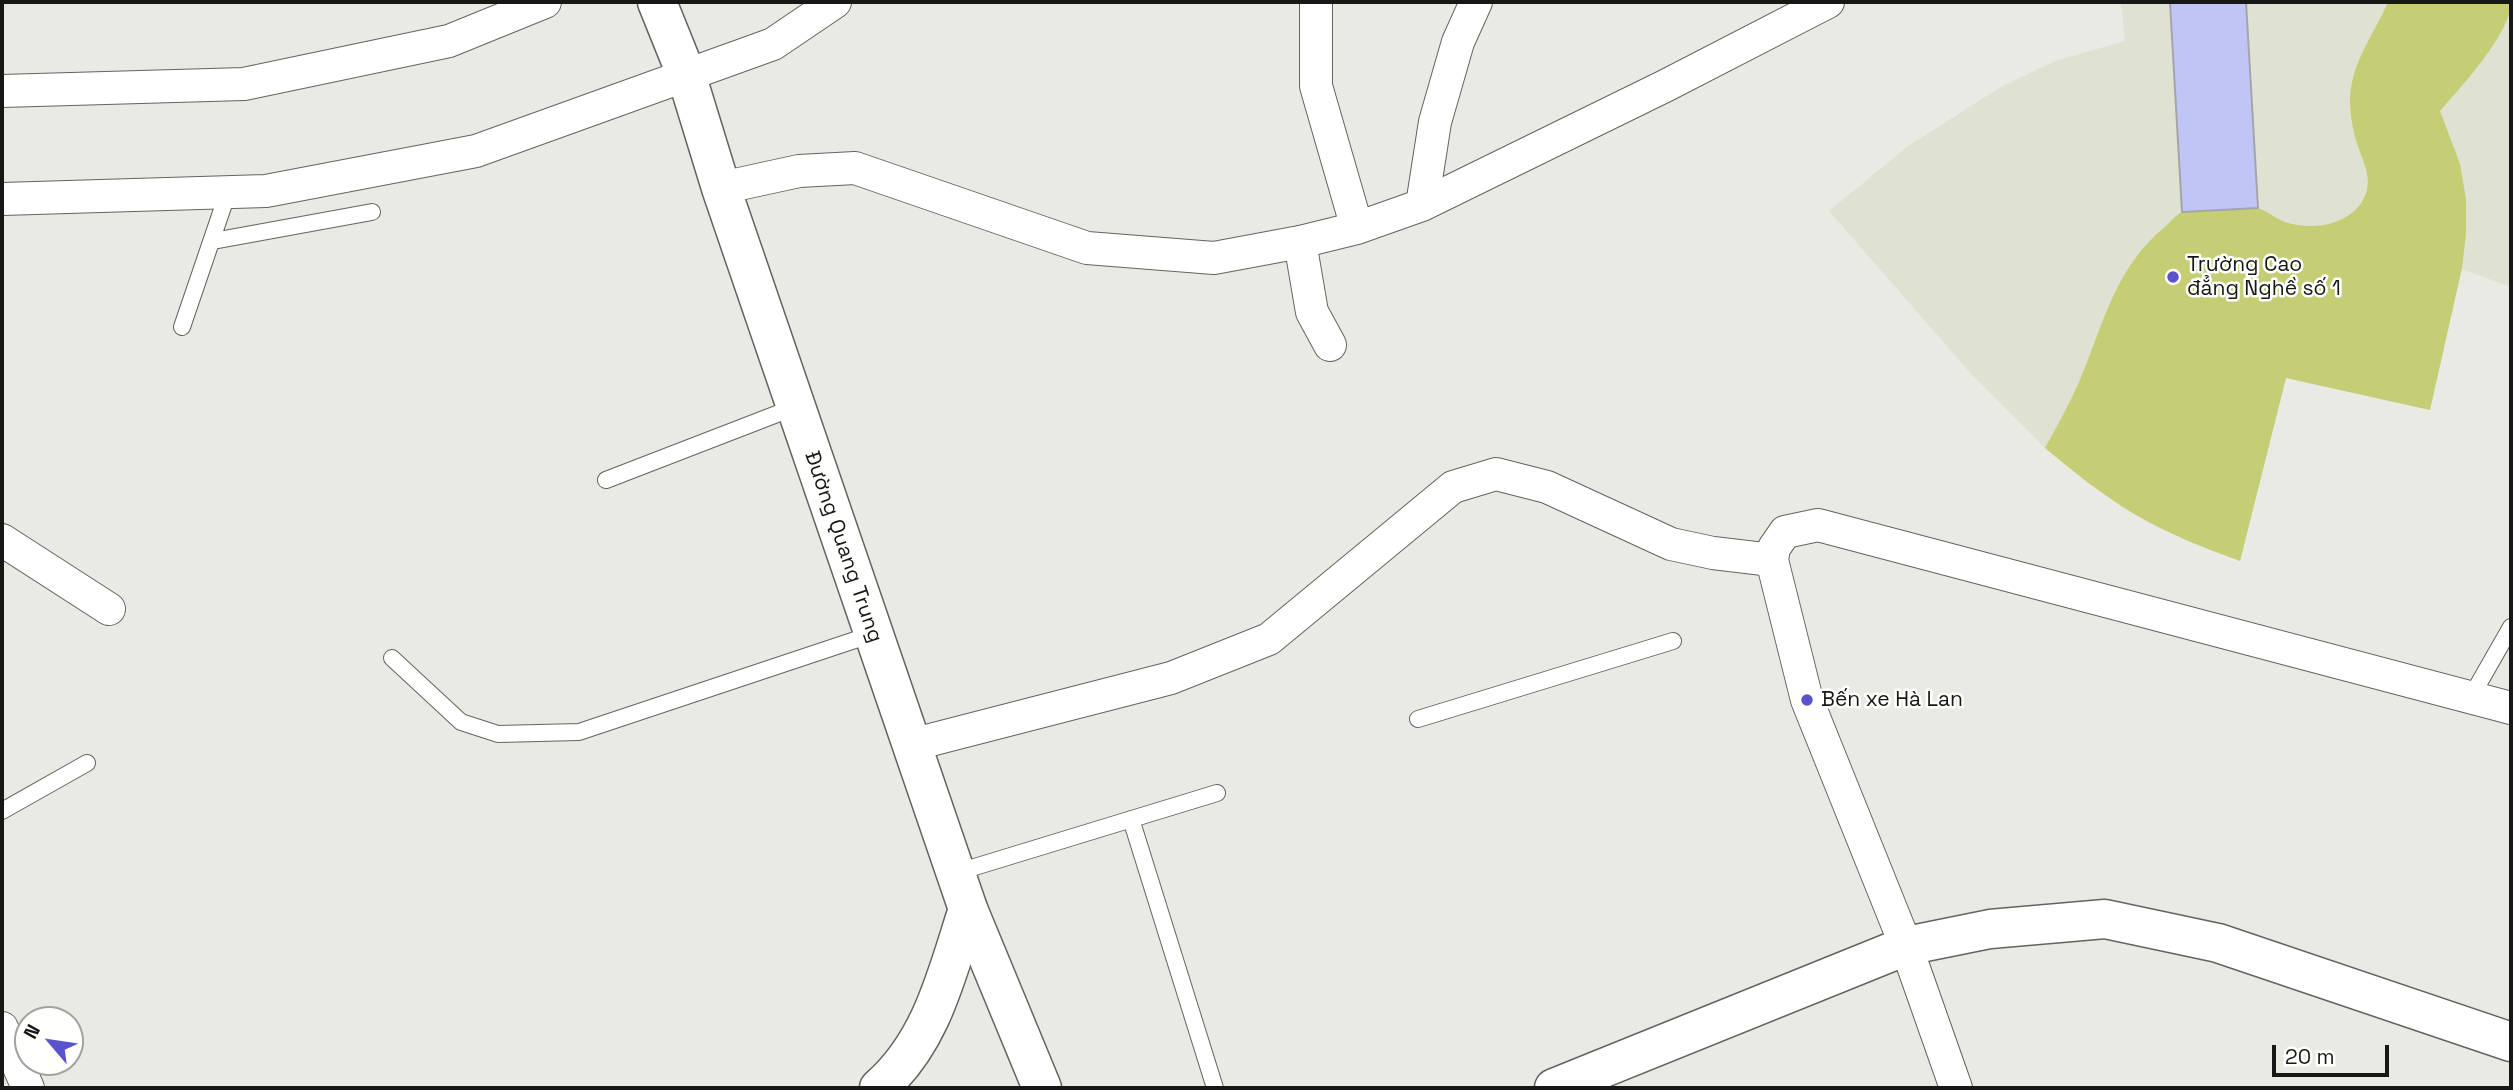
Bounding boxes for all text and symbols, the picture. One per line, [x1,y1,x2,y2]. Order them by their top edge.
place label: Trường Cao đẳng Nghề số 1 [2187,252,2341,302]
marker: Trường Cao đẳng Nghề số 1 [2165,269,2181,285]
street label: Đường Quang Trung [798,448,888,646]
place label: Bến xe Hà Lan [1821,687,1963,713]
marker: Bến xe Hà Lan [1799,692,1815,708]
north arrow [14,1006,84,1076]
text: N [18,1020,46,1043]
scale bar [2275,1030,2392,1074]
text: 20 m [2285,1043,2335,1070]

